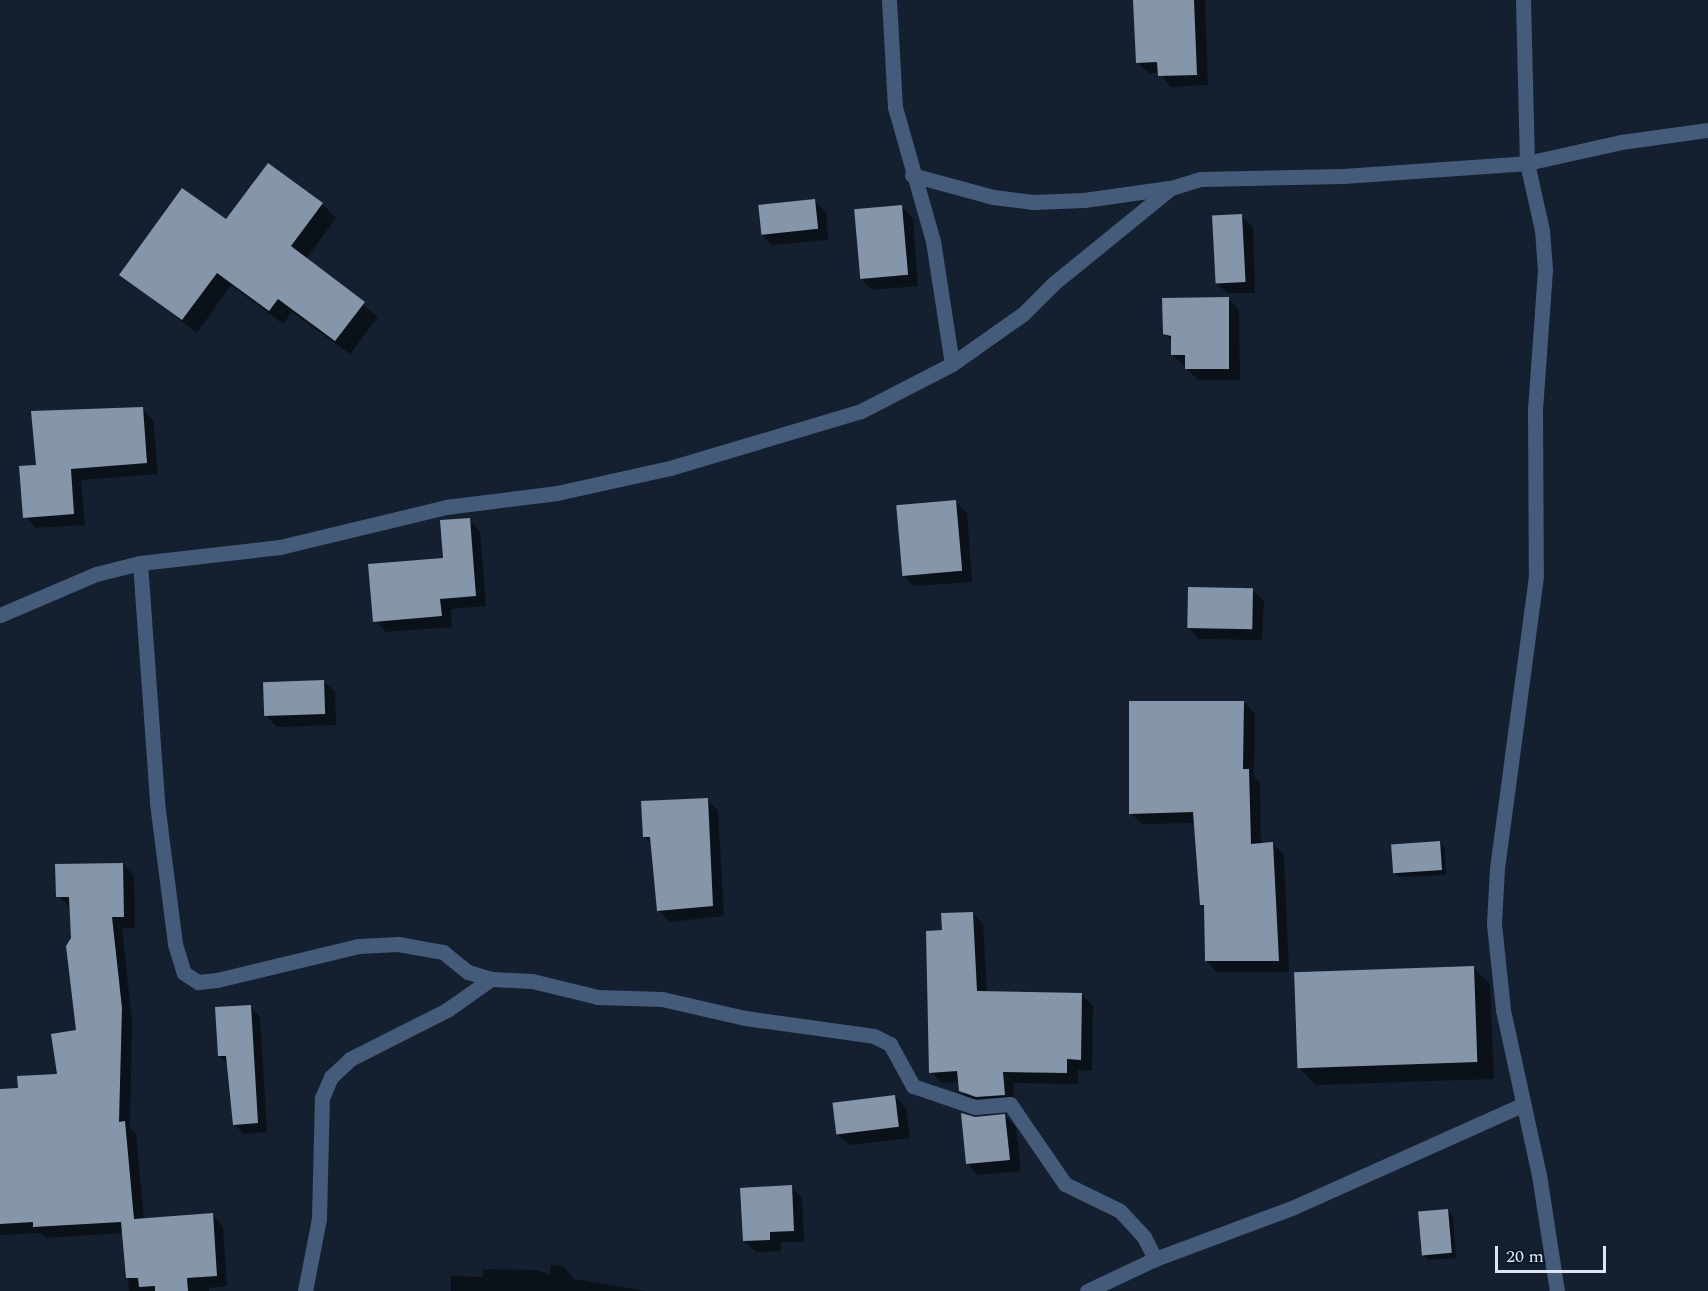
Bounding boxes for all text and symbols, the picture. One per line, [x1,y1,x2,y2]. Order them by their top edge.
scale bar [1498,1234,1609,1272]
text: 20 m [1506,1243,1544,1270]

